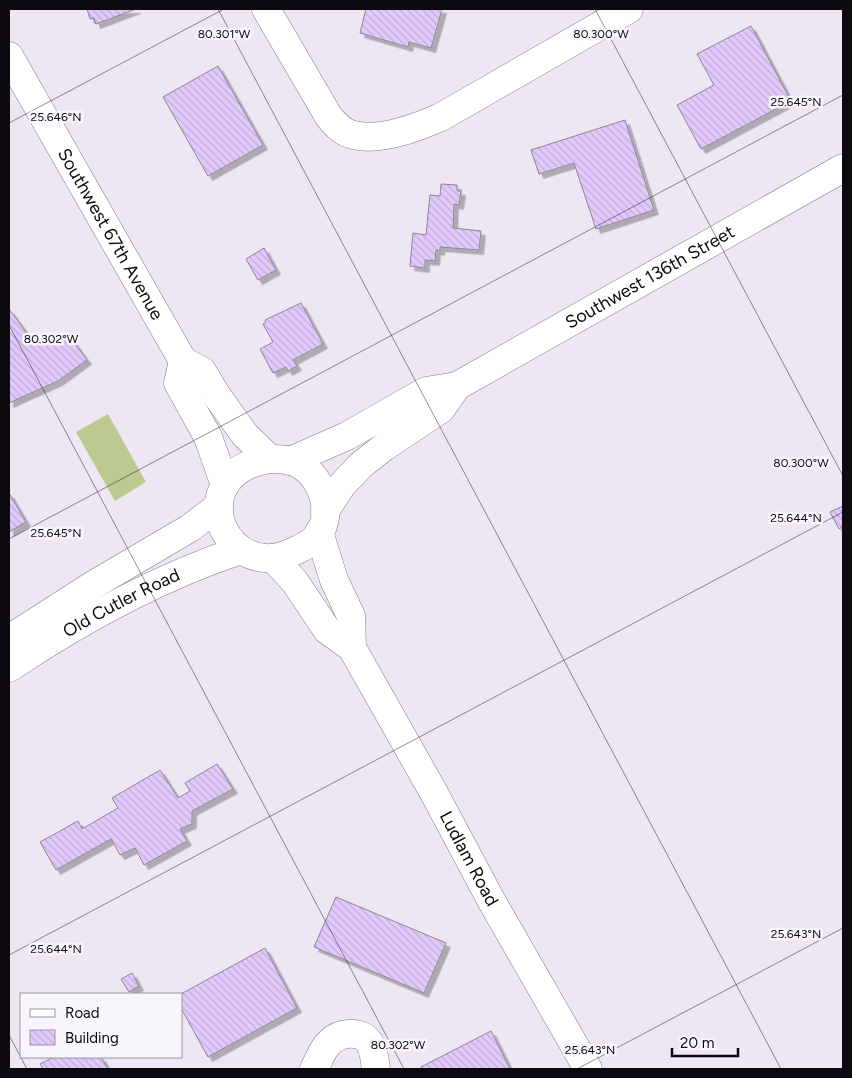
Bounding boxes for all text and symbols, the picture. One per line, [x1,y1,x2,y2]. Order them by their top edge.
text: 80.301°W [198,27,251,41]
text: 80.300°W [573,27,629,41]
text: 25.645°N [771,95,821,109]
text: 25.646°N [31,110,81,124]
street label: Southwest 67th Avenue [53,144,168,324]
street label: Southwest 136th Street [561,221,738,334]
text: 80.302°W [24,332,79,346]
text: 80.300°W [773,456,829,470]
text: 25.644°N [770,511,822,525]
text: 25.645°N [31,526,81,540]
street label: Old Cutler Road [59,564,183,642]
street label: Ludlam Road [435,807,503,910]
text: 25.643°N [771,927,821,941]
text: 25.644°N [30,942,82,956]
legend [20,993,182,1058]
text: Road [65,1004,100,1022]
scale bar [672,1026,738,1058]
text: Building [65,1029,119,1047]
text: 20 m [680,1034,714,1052]
text: 80.302°W [371,1038,426,1052]
text: 25.643°N [565,1043,615,1057]

